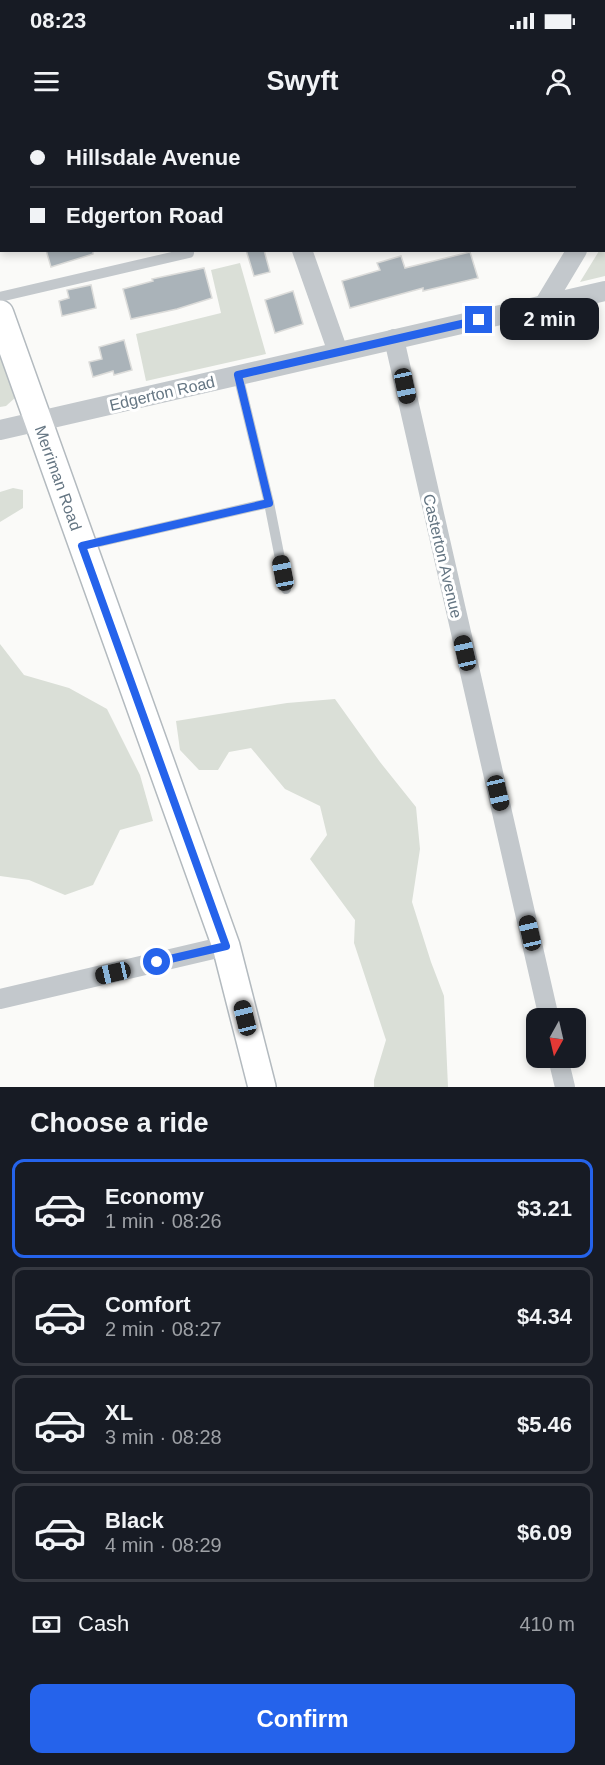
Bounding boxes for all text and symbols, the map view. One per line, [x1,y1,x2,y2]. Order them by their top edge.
text: 08:23 [30,8,86,33]
icon: menu [30,65,63,98]
icon: person [542,65,575,98]
text: Swyft [266,66,339,96]
text: Hillsdale Avenue [66,145,240,170]
text: Edgerton Road [66,203,224,228]
callout: 2 min [500,299,599,341]
route end [465,306,492,333]
text: 2 min [523,308,576,330]
car [392,367,418,405]
street label: Edgerton Road [108,373,216,414]
street label: Merriman Road [32,423,85,533]
street label: Casterton Avenue [420,492,465,620]
car [271,554,295,592]
car [452,633,478,673]
car [485,773,511,813]
car [517,913,543,953]
route start [143,948,170,975]
car [93,960,133,986]
car [232,998,258,1038]
north arrow [526,1008,586,1068]
map controls [526,1008,586,1068]
text: Choose a ride [30,1108,209,1138]
icon: car [33,1182,87,1236]
text: Economy [105,1184,204,1209]
text: $3.21 [517,1196,572,1221]
text: 1 min · 08:26 [105,1210,222,1232]
icon: car [33,1290,87,1344]
text: Comfort [105,1292,191,1317]
text: $4.34 [517,1304,572,1329]
text: 2 min · 08:27 [105,1318,222,1340]
icon: car [33,1398,87,1452]
text: XL [105,1400,133,1425]
text: $5.46 [517,1412,572,1437]
text: 3 min · 08:28 [105,1426,222,1448]
icon: car [33,1506,87,1560]
text: Black [105,1508,164,1533]
text: $6.09 [517,1520,572,1545]
text: 4 min · 08:29 [105,1534,222,1556]
icon: cash [30,1608,63,1641]
text: Cash [78,1611,129,1636]
text: 410 m [519,1613,575,1635]
button: Confirm [30,1684,575,1753]

